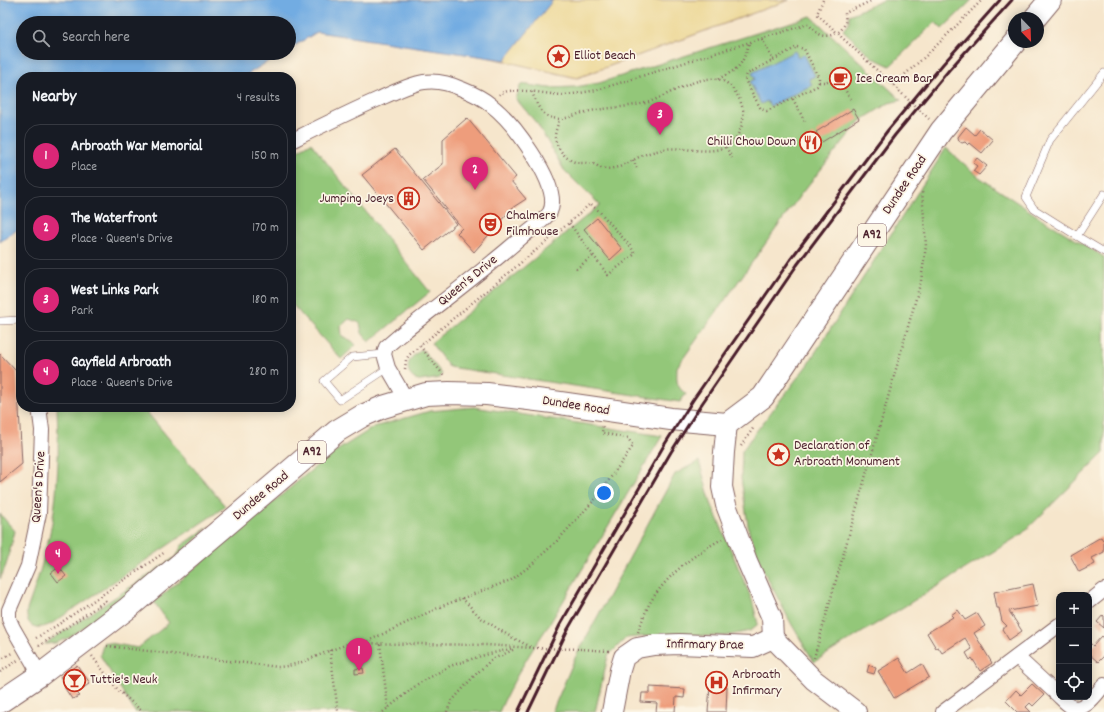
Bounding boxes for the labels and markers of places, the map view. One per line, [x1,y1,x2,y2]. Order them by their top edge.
place icon: Elliot Beach [546,43,572,69]
place label: Elliot Beach [574,46,636,66]
cafe icon: Ice Cream Bar [827,66,853,92]
place label: Ice Cream Bar [856,69,932,89]
pin: 3 [647,102,673,135]
restaurant icon: Chilli Chow Down [798,129,824,155]
place label: Chilli Chow Down [707,132,796,152]
pin: 2 [462,157,488,190]
building icon: Jumping Joeys [396,186,422,212]
place label: Jumping Joeys [319,189,394,209]
place label: Chalmers Filmhouse [506,206,559,242]
theatre icon: Chalmers Filmhouse [478,211,504,237]
place label: Declaration of Arbroath Monument [794,436,900,472]
place icon: Declaration of Arbroath Monument [765,441,791,467]
pin: 4 [45,541,71,574]
pin: 1 [346,638,372,671]
place label: Arbroath Infirmary [732,665,782,701]
bar icon: Tuttie's Neuk [62,667,88,693]
place label: Tuttie's Neuk [90,670,158,690]
hospital icon: Arbroath Infirmary [703,670,729,696]

